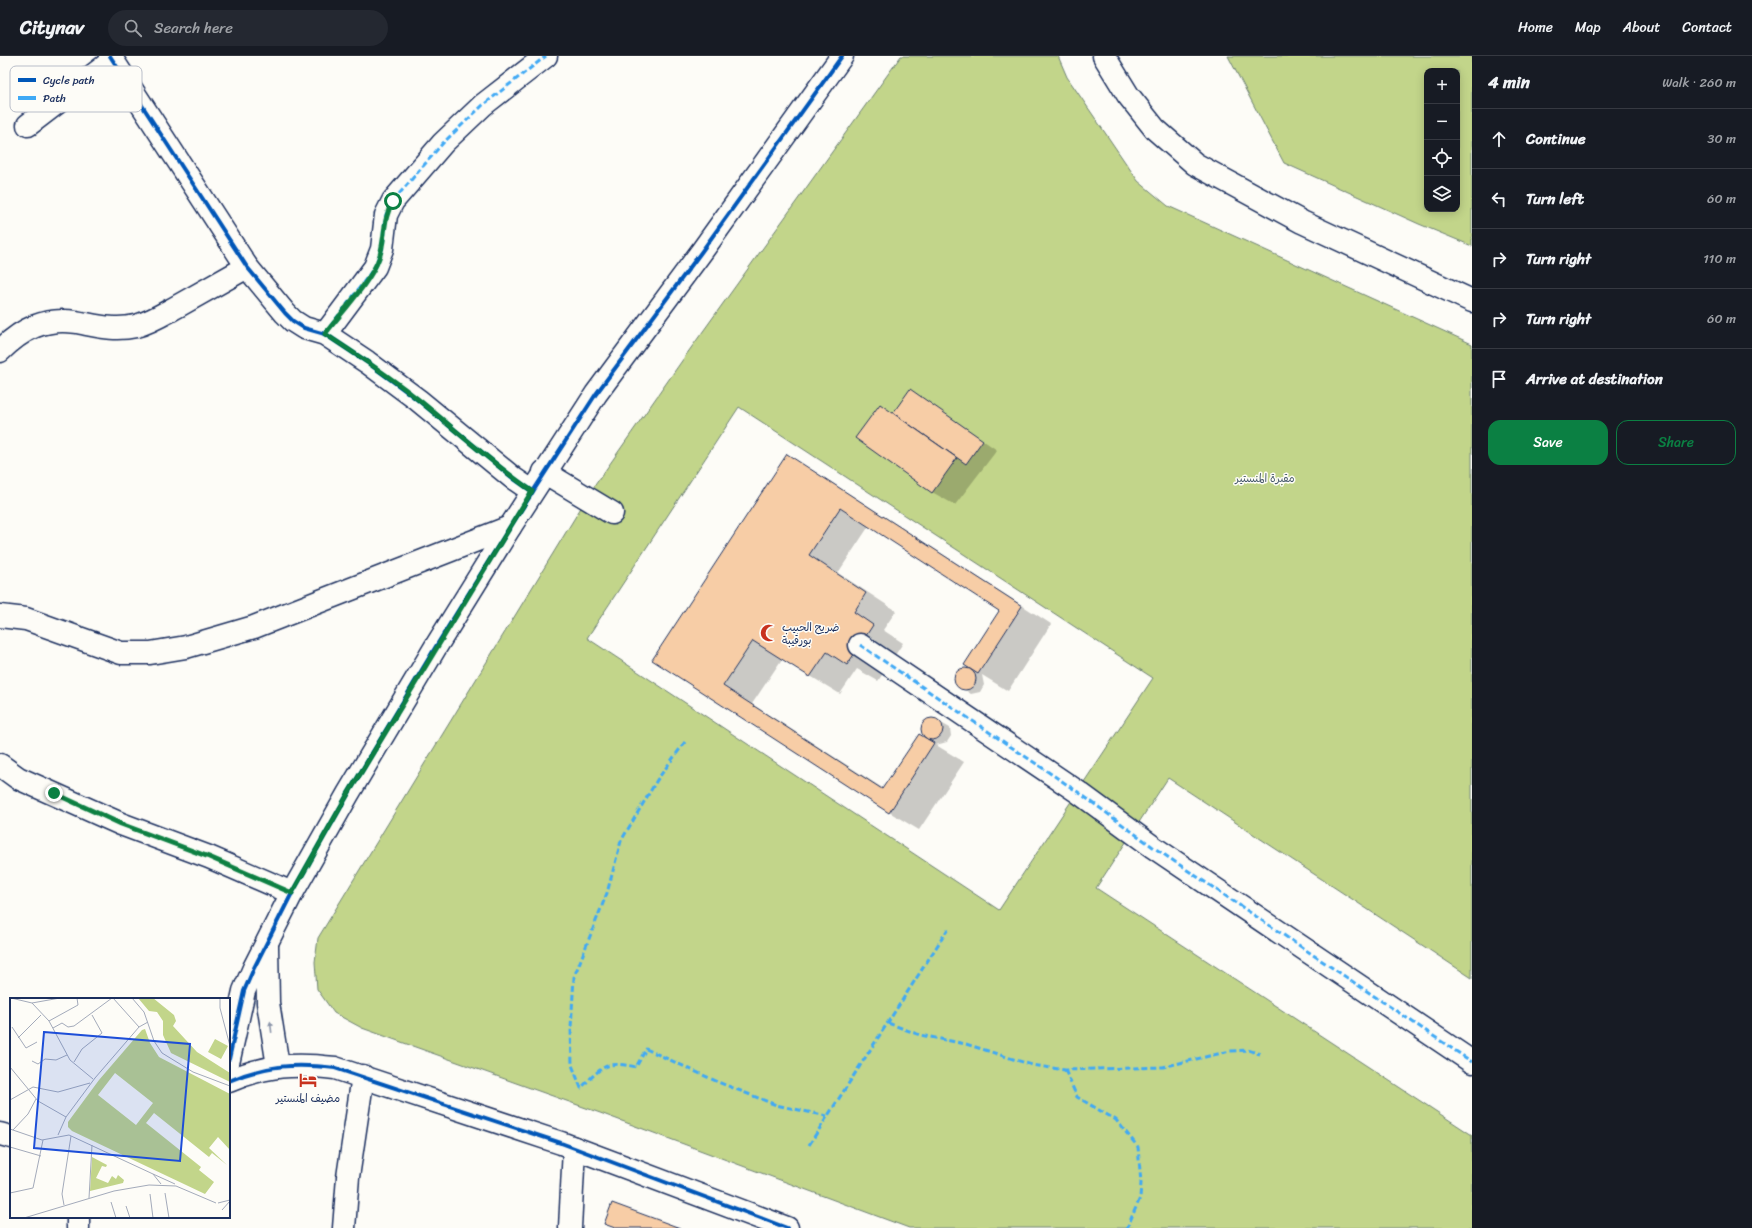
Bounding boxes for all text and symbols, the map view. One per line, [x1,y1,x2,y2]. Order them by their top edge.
search box [108,10,388,46]
text: Citynav [20,11,84,44]
text: Search here [154,15,233,41]
text: Home [1518,15,1553,40]
text: Map [1575,15,1601,40]
text: About [1623,15,1660,40]
text: Contact [1682,15,1732,40]
icon: search [122,17,144,39]
legend [10,66,142,112]
text: 4 min [1488,67,1530,97]
map controls [1424,68,1460,212]
button: + [1424,68,1460,104]
text: Cycle path [43,71,95,90]
text: Walk · 260 m [1662,71,1736,94]
text: Path [43,89,66,108]
button: − [1424,104,1460,140]
text: Continue [1526,126,1586,152]
text: 30 m [1707,127,1736,150]
icon: ahead [1488,128,1510,150]
button: locate [1424,140,1460,176]
button: layers [1424,176,1460,212]
text: Turn left [1526,186,1584,212]
text: 60 m [1707,187,1736,210]
icon: left [1488,188,1510,210]
route start [384,192,402,210]
text: Turn right [1526,246,1591,272]
text: 110 m [1703,247,1736,270]
icon: right [1488,248,1510,270]
text: Turn right [1526,306,1591,332]
text: 60 m [1707,307,1736,330]
icon: right [1488,308,1510,330]
text: Arrive at destination [1526,366,1663,392]
icon: arrive [1488,368,1510,390]
button: Save [1488,420,1608,465]
button: Share [1616,420,1736,465]
park label: مقبرة المنستير [1234,469,1295,488]
place label: ضريح الحبيب بورقيبة [782,618,839,650]
mosque icon: ضريح الحبيب بورقيبة [759,623,779,643]
route end [45,784,63,802]
inset map [10,998,230,1218]
one-way arrow [268,1021,274,1033]
hotel icon: مضيف المنستير [298,1070,318,1090]
place label: مضيف المنستير [275,1089,340,1108]

